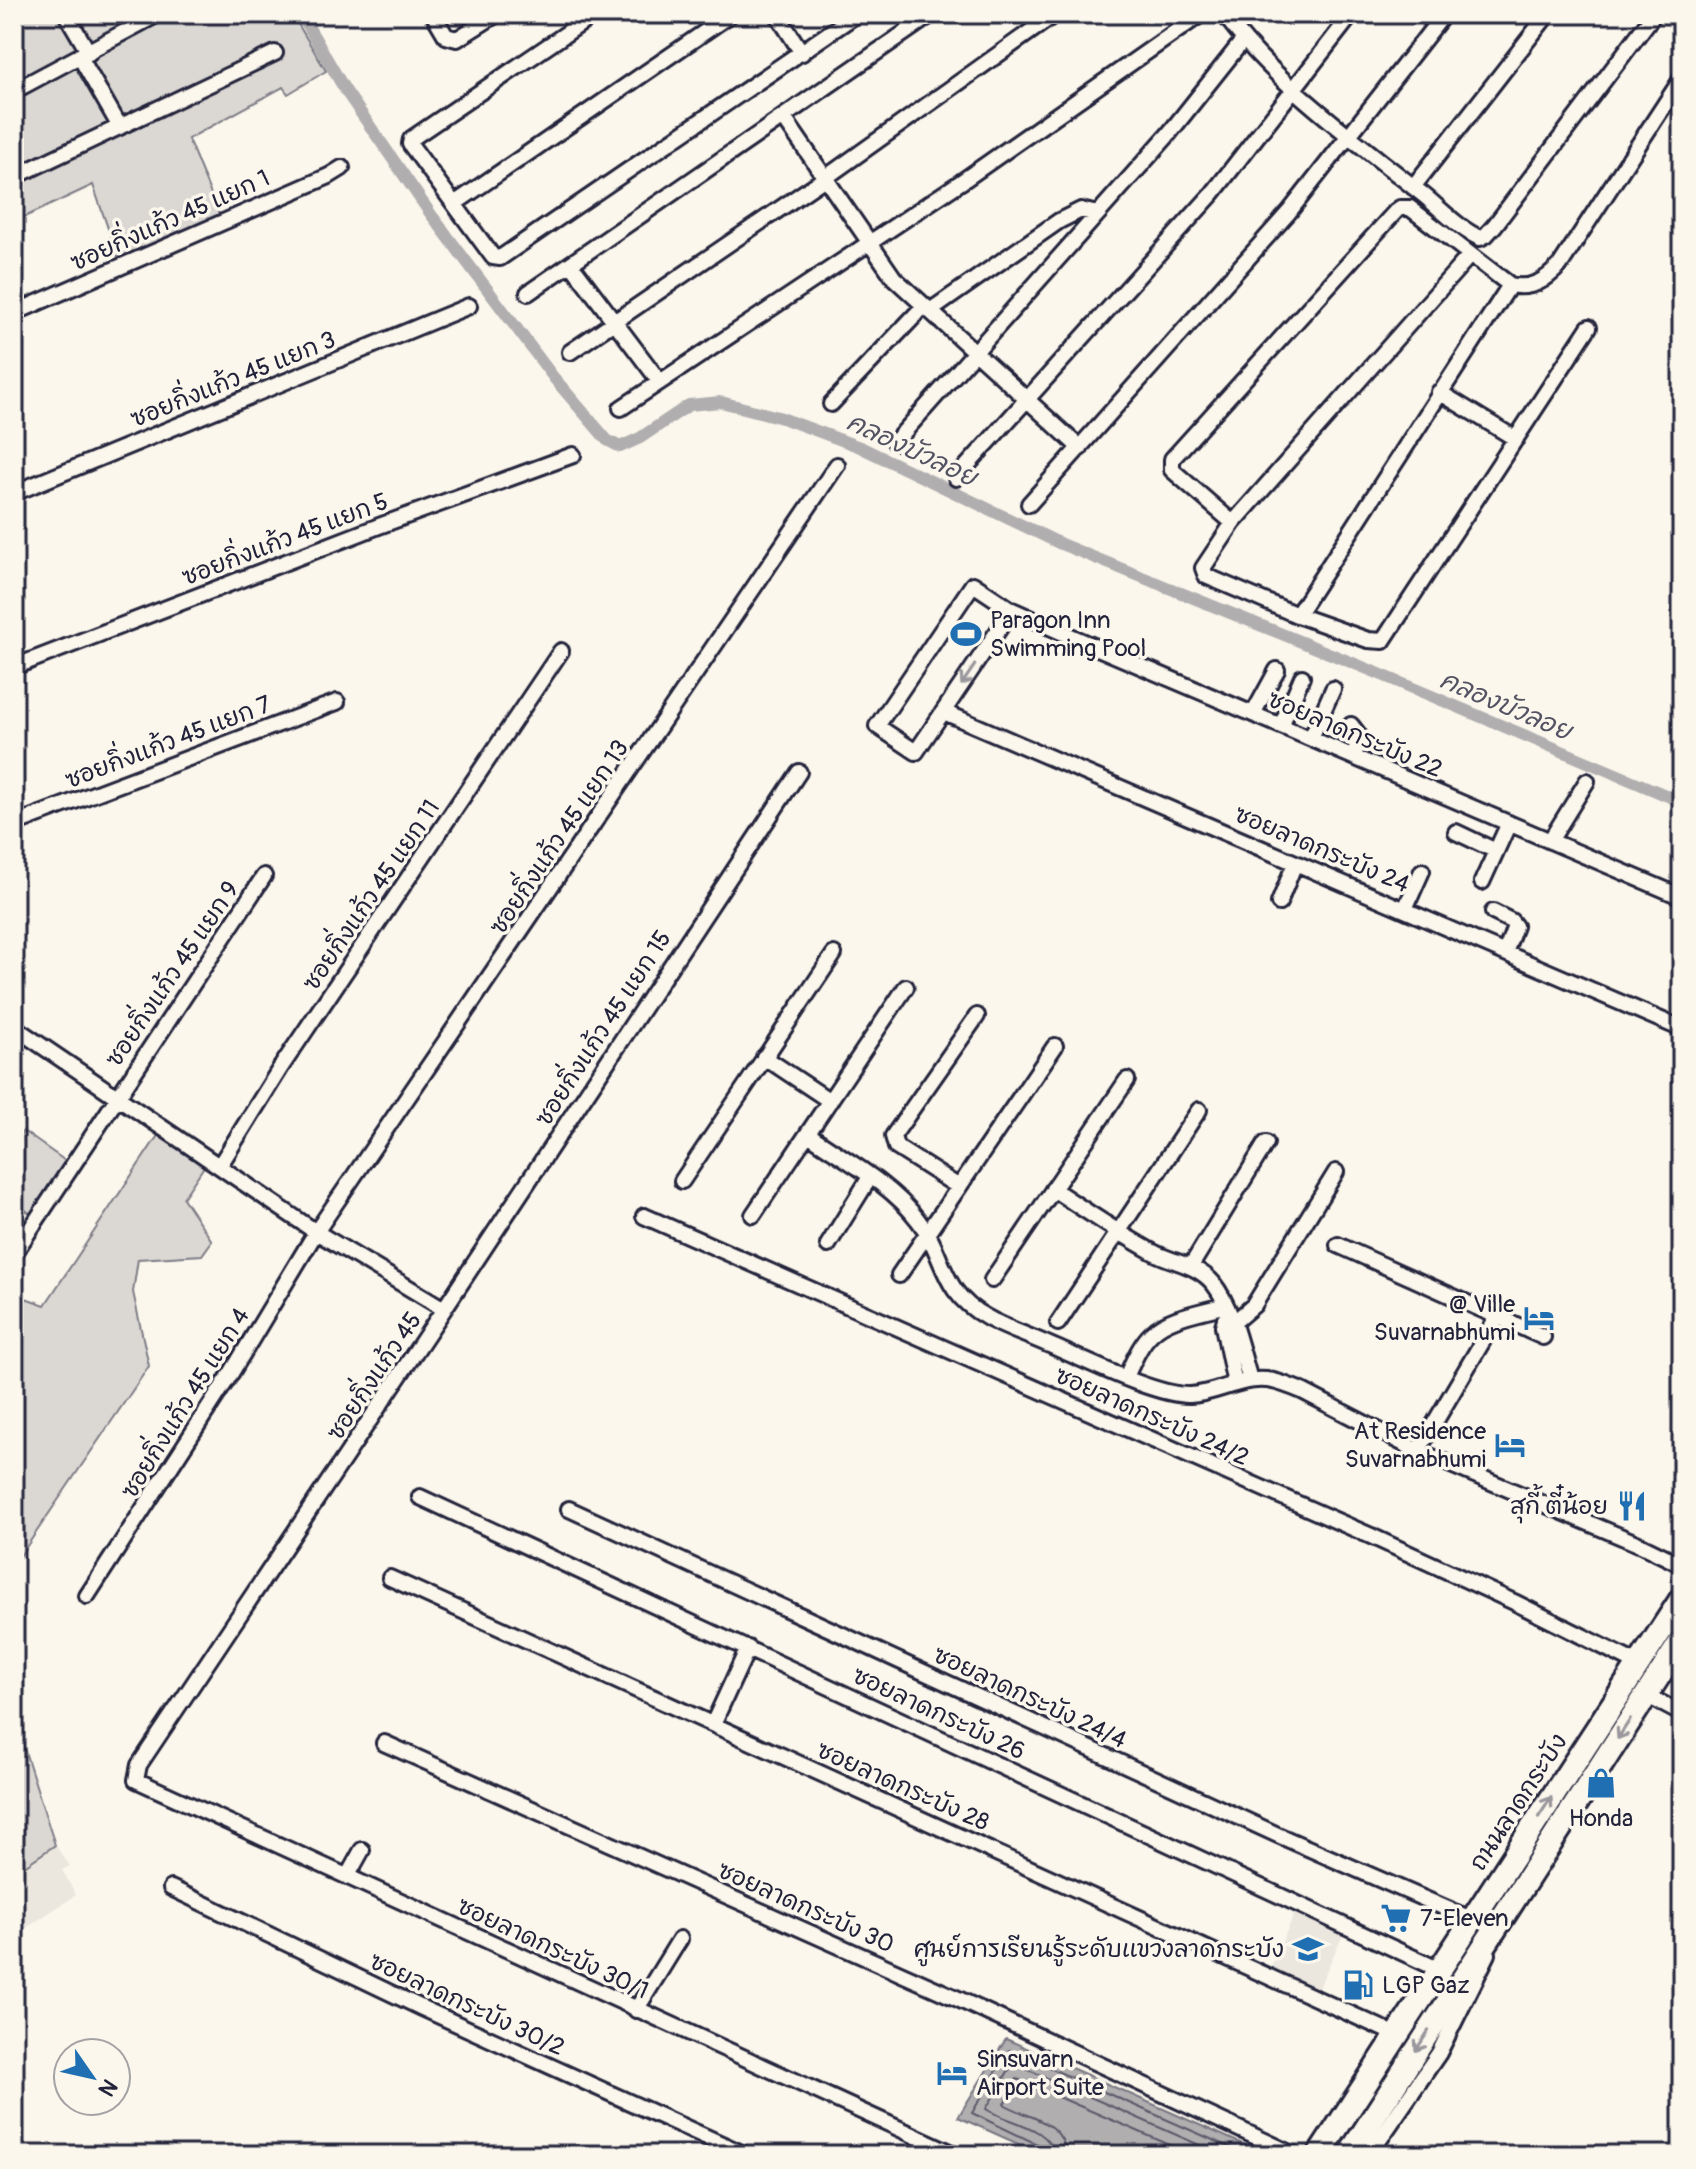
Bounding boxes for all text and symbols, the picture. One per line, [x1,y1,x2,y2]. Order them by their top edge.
street label: ซอยกิ่งแก้ว 45 แยก 1 [63,157,274,277]
street label: ซอยกิ่งแก้ว 45 แยก 3 [124,319,340,434]
water label: คลองบัวลอย [841,406,984,495]
street label: ซอยกิ่งแก้ว 45 แยก 5 [176,480,392,592]
place label: Paragon Inn Swimming Pool [990,606,1146,663]
sports icon: Paragon Inn Swimming Pool [949,617,983,651]
one-way arrow [960,663,977,685]
water label: คลองบัวลอย [1435,664,1579,749]
street label: ซอยกิ่งแก้ว 45 แยก 7 [59,683,275,795]
street label: ซอยลาดกระบัง 22 [1263,685,1446,784]
street label: ซอยกิ่งแก้ว 45 แยก 13 [478,731,635,940]
street label: ซอยกิ่งแก้ว 45 แยก 11 [291,790,446,996]
street label: ซอยลาดกระบัง 24 [1230,800,1414,899]
street label: ซอยกิ่งแก้ว 45 แยก 9 [94,872,245,1073]
street label: ซอยกิ่งแก้ว 45 แยก 15 [523,921,678,1132]
place label: @ Ville Suvarnabhumi [1374,1290,1515,1347]
street label: ซอยกิ่งแก้ว 45 แยก 4 [109,1299,256,1504]
hotel icon: @ Ville Suvarnabhumi [1522,1301,1556,1335]
street label: ซอยกิ่งแก้ว 45 [315,1303,428,1446]
street label: ซอยลาดกระบัง 24/2 [1050,1361,1253,1472]
place label: At Residence Suvarnabhumi [1345,1417,1486,1474]
hotel icon: At Residence Suvarnabhumi [1493,1428,1527,1462]
place label: สุกี้ ตี๋น้อย [1510,1483,1608,1524]
restaurant icon: สุกี้ ตี๋น้อย [1615,1489,1649,1523]
street label: ซอยลาดกระบัง 24/4 [929,1640,1131,1755]
street label: ซอยลาดกระบัง 26 [848,1661,1030,1766]
one-way arrow [1616,1717,1632,1740]
street label: ถนนลาดกระบัง [1463,1728,1573,1876]
street label: ซอยลาดกระบัง 28 [812,1735,993,1837]
shop icon: Honda [1584,1766,1618,1800]
one-way arrow [1537,1796,1553,1819]
place label: Honda [1569,1804,1633,1833]
street label: ซอยลาดกระบัง 30 [713,1856,898,1959]
street label: ซอยลาดกระบัง 30/1 [453,1891,653,2005]
supermarket icon: 7-Eleven [1379,1901,1413,1935]
place label: 7-Eleven [1420,1904,1509,1933]
school or university icon: ศูนย์การเรียนรู้ระดับแขวงลาดกระบัง [1291,1932,1325,1966]
place label: ศูนย์การเรียนรู้ระดับแขวงลาดกระบัง [914,1933,1284,1967]
street label: ซอยลาดกระบัง 30/2 [365,1947,569,2062]
fuel station icon: LGP Gaz [1341,1968,1375,2002]
place label: LGP Gaz [1382,1971,1469,2000]
one-way arrow [1413,2029,1429,2052]
north arrow [52,2037,132,2117]
place label: Sinsuvarn Airport Suite [976,2045,1104,2102]
hotel icon: Sinsuvarn Airport Suite [935,2056,969,2090]
text: N [92,2074,124,2102]

